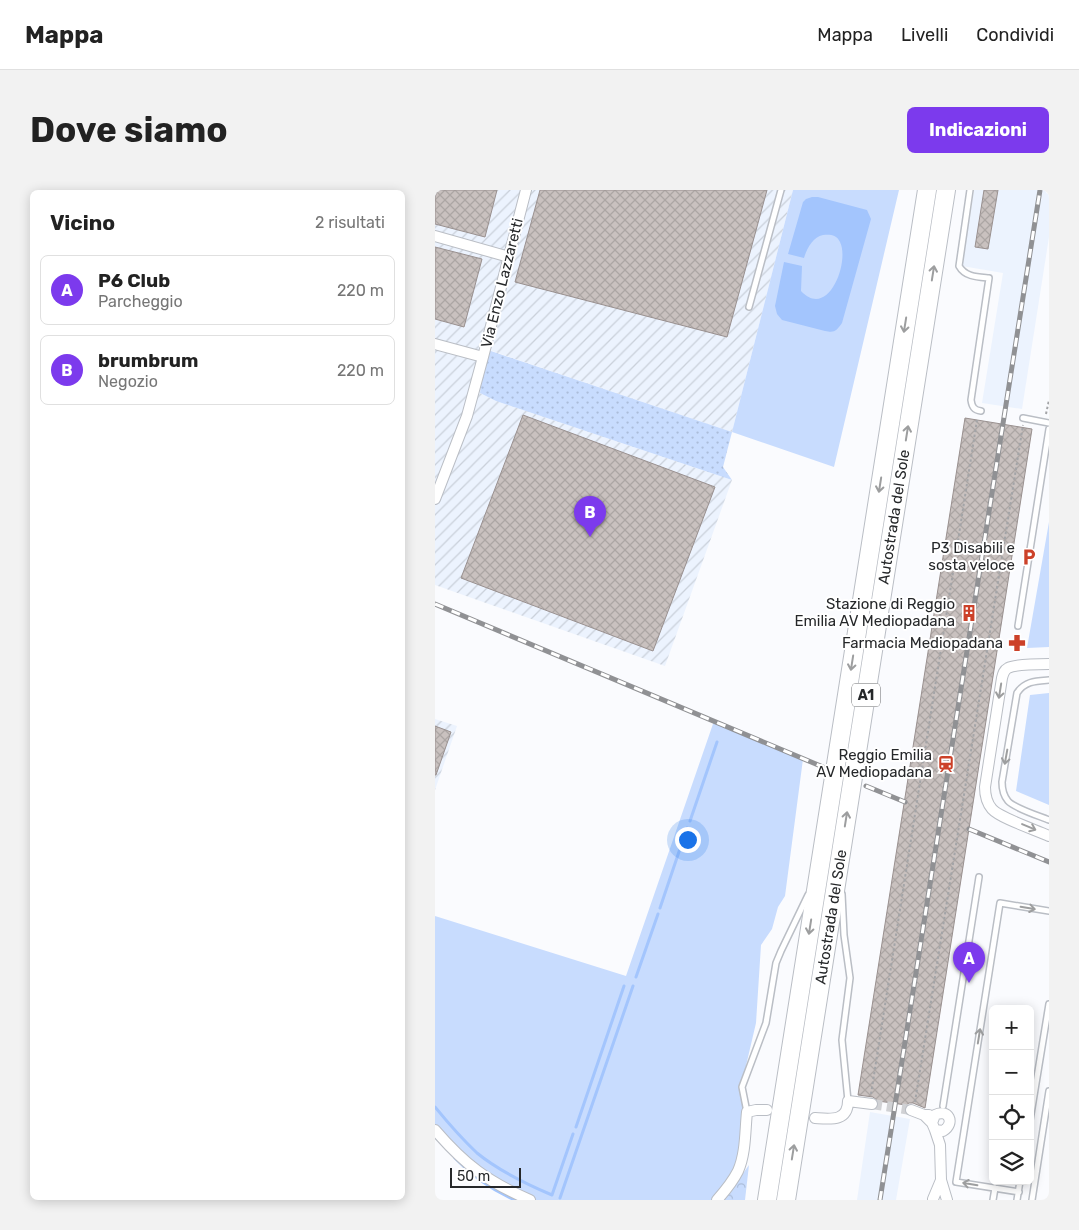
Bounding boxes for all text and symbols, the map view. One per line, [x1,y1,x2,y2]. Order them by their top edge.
text: Mappa [25,21,103,49]
text: Mappa [817,24,873,46]
text: Livelli [901,24,948,46]
text: Condividi [976,24,1054,46]
button: Indicazioni [907,107,1049,153]
text: Dove siamo [30,109,228,151]
text: Vicino [50,210,115,235]
text: 2 risultati [315,213,385,232]
street label: Via Enzo Lazzaretti [477,216,527,350]
one-way arrow [928,265,938,281]
text: P6 Club [98,269,170,292]
text: A [61,281,73,300]
text: 220 m [337,281,384,300]
text: Parcheggio [98,292,183,311]
one-way arrow [900,316,910,332]
text: brumbrum [98,349,198,372]
text: B [61,361,73,380]
text: 220 m [337,361,384,380]
text: Negozio [98,372,158,391]
one-way arrow [903,426,913,442]
street label: Autostrada del Sole [874,448,914,586]
one-way arrow [874,477,884,493]
pin: B [574,496,606,537]
place label: P3 Disabili e sosta veloce [928,539,1015,574]
parking icon: P3 Disabili e sosta veloce [1019,547,1039,567]
place label: Stazione di Reggio Emilia AV Mediopadana [794,595,955,630]
building icon: Stazione di Reggio Emilia AV Mediopadana [959,603,979,623]
pharmacy icon: Farmacia Mediopadana [1007,633,1027,653]
place label: Farmacia Mediopadana [842,634,1003,652]
one-way arrow [846,654,856,670]
one-way arrow [995,682,1005,698]
road number: A1 [852,684,880,706]
place label: Reggio Emilia AV Mediopadana [816,746,932,781]
one-way arrow [1001,748,1011,764]
station icon: Reggio Emilia AV Mediopadana [936,754,956,774]
one-way arrow [842,811,852,827]
one-way arrow [1021,823,1036,833]
your location [675,827,701,853]
street label: Autostrada del Sole [811,848,851,986]
one-way arrow [1020,903,1036,913]
one-way arrow [804,919,814,935]
pin: A [953,942,985,983]
map controls [989,1005,1034,1185]
button: + [989,1005,1034,1050]
one-way arrow [975,1028,985,1044]
button: − [989,1050,1034,1095]
button: locate [989,1095,1034,1140]
button: layers [989,1140,1034,1185]
one-way arrow [789,1144,799,1160]
scale bar [450,1165,521,1188]
text: 50 m [457,1168,490,1185]
one-way arrow [963,1179,979,1189]

